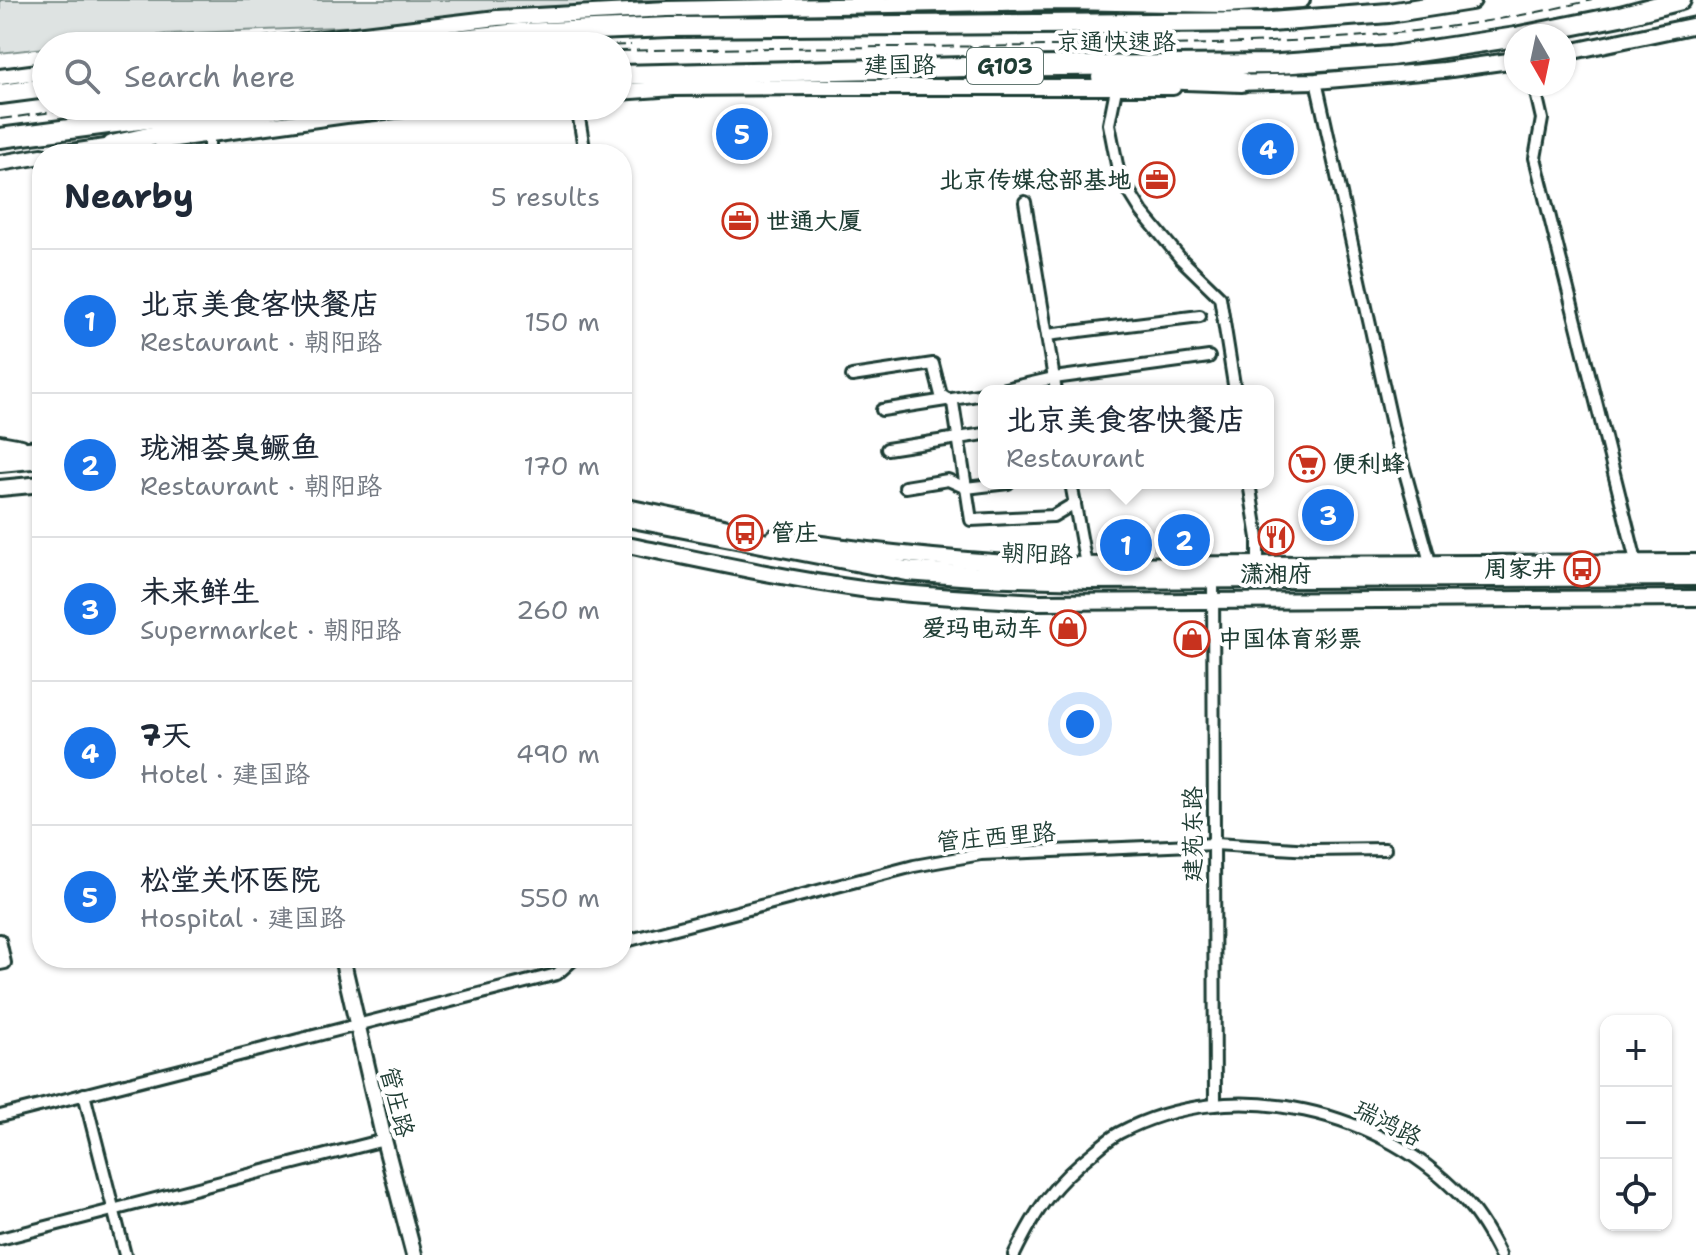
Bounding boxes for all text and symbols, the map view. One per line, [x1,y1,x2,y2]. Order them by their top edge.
north arrow [1504,24,1576,96]
street label: 京通快速路 [1056,26,1176,58]
search box [32,32,632,120]
road number: G103 [967,48,1043,84]
street label: 建国路 [864,49,936,81]
icon: search [60,54,104,98]
text: Search here [124,56,295,97]
pin: 5 [716,104,768,164]
pin: 4 [1242,119,1294,179]
office icon: 北京传媒总部基地 [1138,161,1176,199]
place label: 北京传媒总部基地 [939,164,1131,196]
text: Nearby [64,173,194,219]
text: 5 results [491,179,600,214]
office icon: 世通大厦 [721,202,759,240]
place label: 世通大厦 [766,205,862,237]
text: 北京美食客快餐店 [140,283,380,324]
text: 1 [84,304,96,339]
text: 150 m [524,304,600,339]
text: Restaurant · 朝阳路 [140,324,382,359]
popup [978,385,1274,489]
text: 北京美食客快餐店 [1006,399,1246,440]
text: 珑湘荟臭鳜鱼 [140,427,320,468]
text: Restaurant [1006,440,1145,475]
supermarket icon: 便利蜂 [1288,445,1326,483]
text: 2 [81,448,99,483]
text: 170 m [523,448,600,483]
place label: 便利蜂 [1333,448,1405,480]
text: Restaurant · 朝阳路 [140,468,382,503]
pin: 3 [1302,485,1354,545]
pin: 2 [1158,510,1210,570]
bus stop icon: 管庄 [726,514,764,552]
pin: 1 [1100,515,1152,575]
place label: 管庄 [771,517,819,549]
restaurant icon: 潇湘府 [1257,518,1295,556]
street label: 朝阳路 [1000,537,1074,571]
bus stop icon: 周家井 [1563,550,1601,588]
place label: 周家井 [1484,553,1556,585]
place label: 潇湘府 [1240,558,1312,590]
text: 未来鲜生 [140,571,260,612]
text: 3 [81,592,99,627]
text: 260 m [516,592,600,627]
shop icon: 爱玛电动车 [1049,609,1087,647]
text: Supermarket · 朝阳路 [140,612,401,647]
place label: 爱玛电动车 [922,612,1042,644]
shop icon: 中国体育彩票 [1173,620,1211,658]
place label: 中国体育彩票 [1218,623,1362,655]
your location [1060,704,1100,744]
text: 7天 [140,715,191,756]
text: 4 [81,736,99,771]
text: 490 m [516,736,600,771]
text: Hotel · 建国路 [140,756,310,791]
street label: 建苑东路 [1177,786,1209,882]
street label: 管庄西里路 [935,816,1057,858]
text: 松堂关怀医院 [140,859,320,900]
text: 5 [82,880,98,915]
text: 550 m [520,880,600,915]
text: Hospital · 建国路 [140,900,346,935]
map controls [1600,1015,1672,1231]
button: + [1600,1015,1672,1087]
street label: 管庄路 [373,1063,421,1141]
button: − [1600,1087,1672,1159]
street label: 瑞鸿路 [1349,1092,1427,1154]
button: locate [1600,1159,1672,1231]

